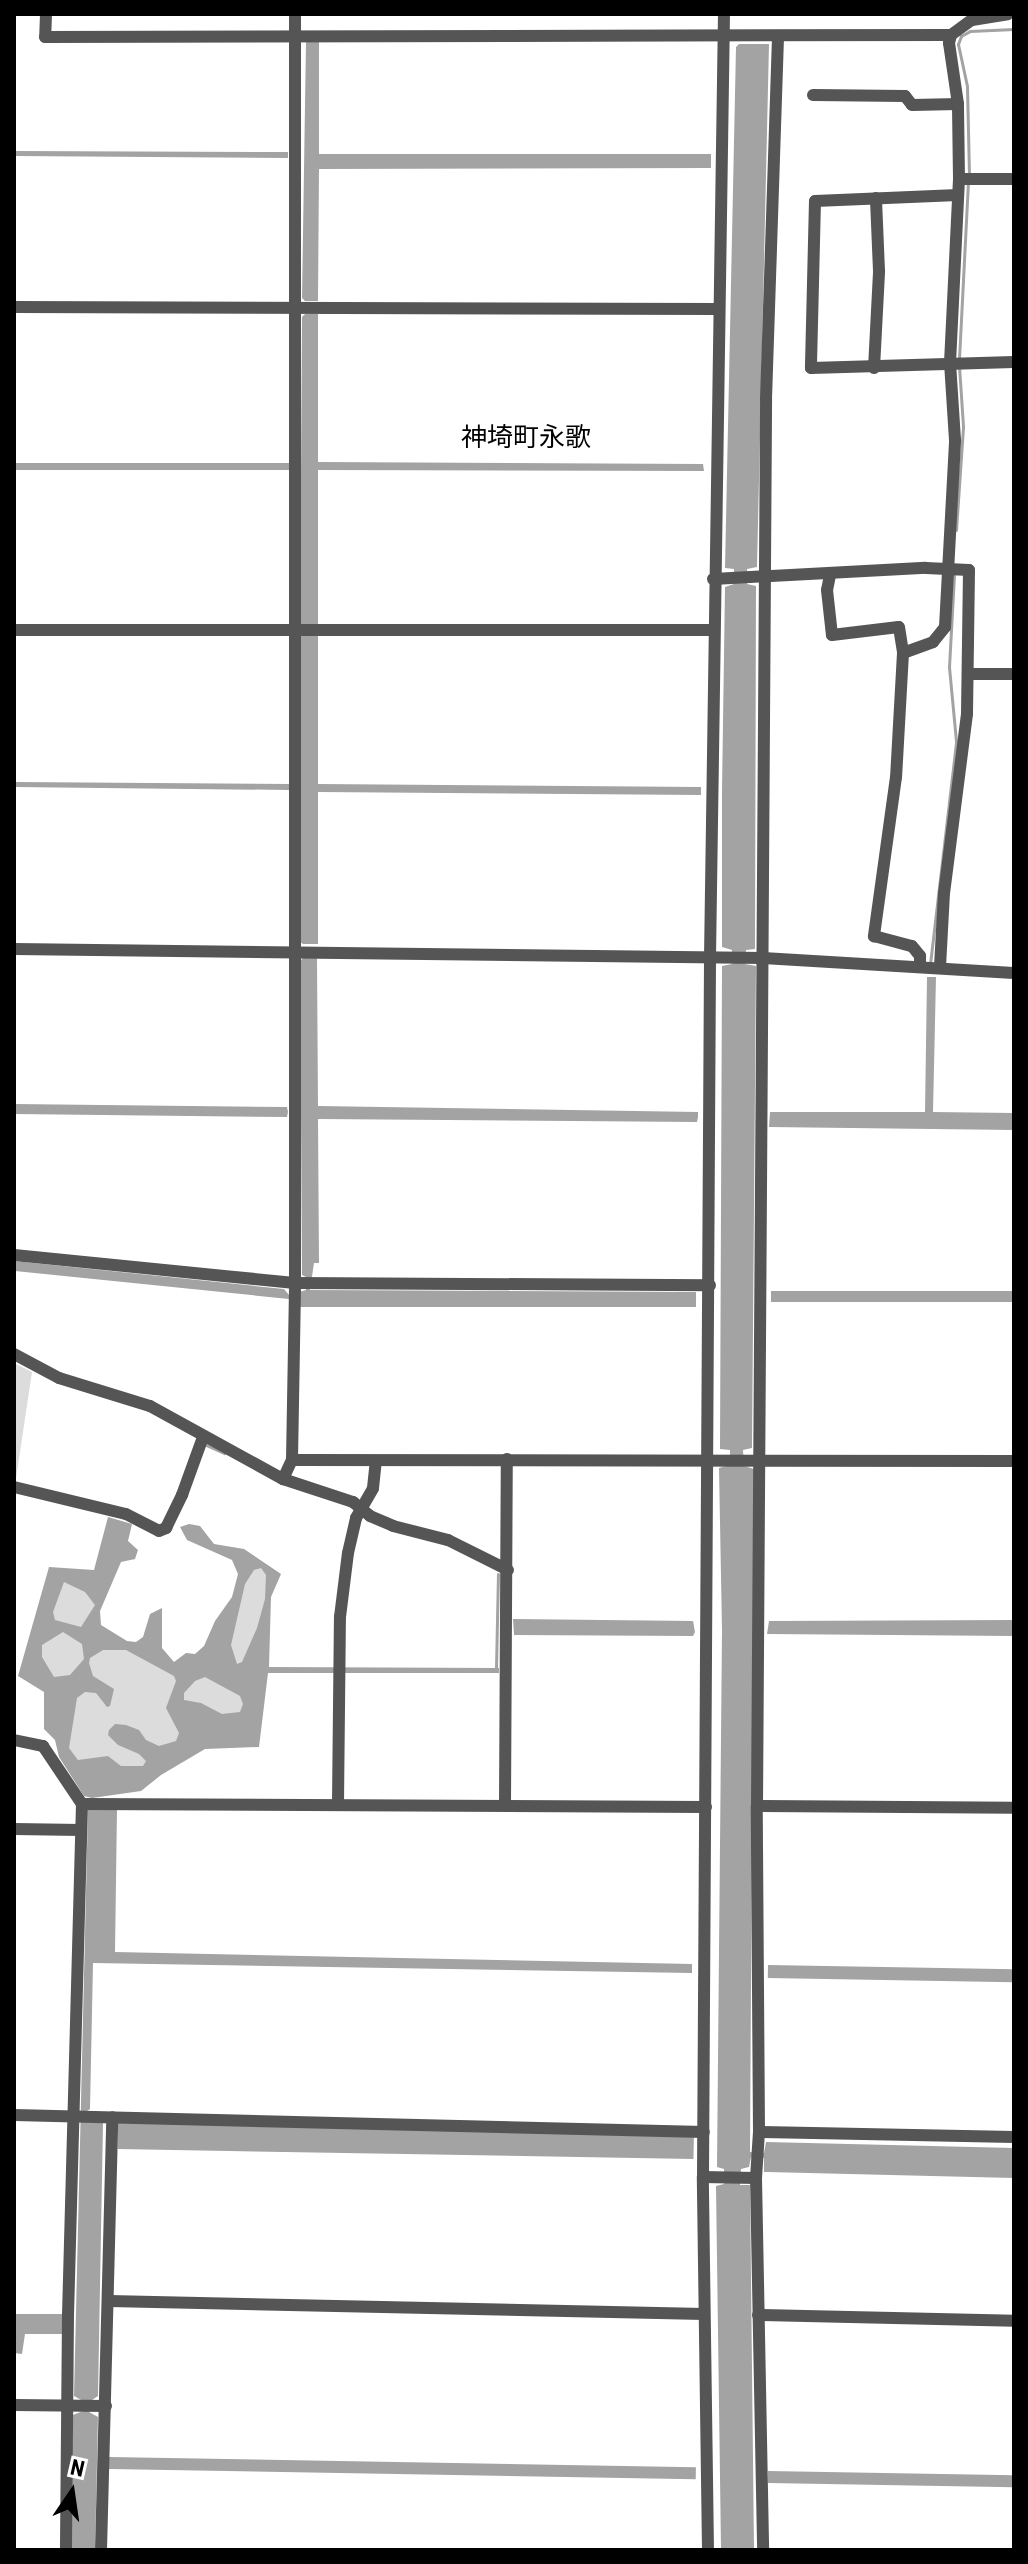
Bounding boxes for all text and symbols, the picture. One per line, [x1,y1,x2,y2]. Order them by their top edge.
district label: 神埼町永歌 [461,422,591,454]
north arrow [32,2452,112,2532]
text: N [68,2454,87,2482]

